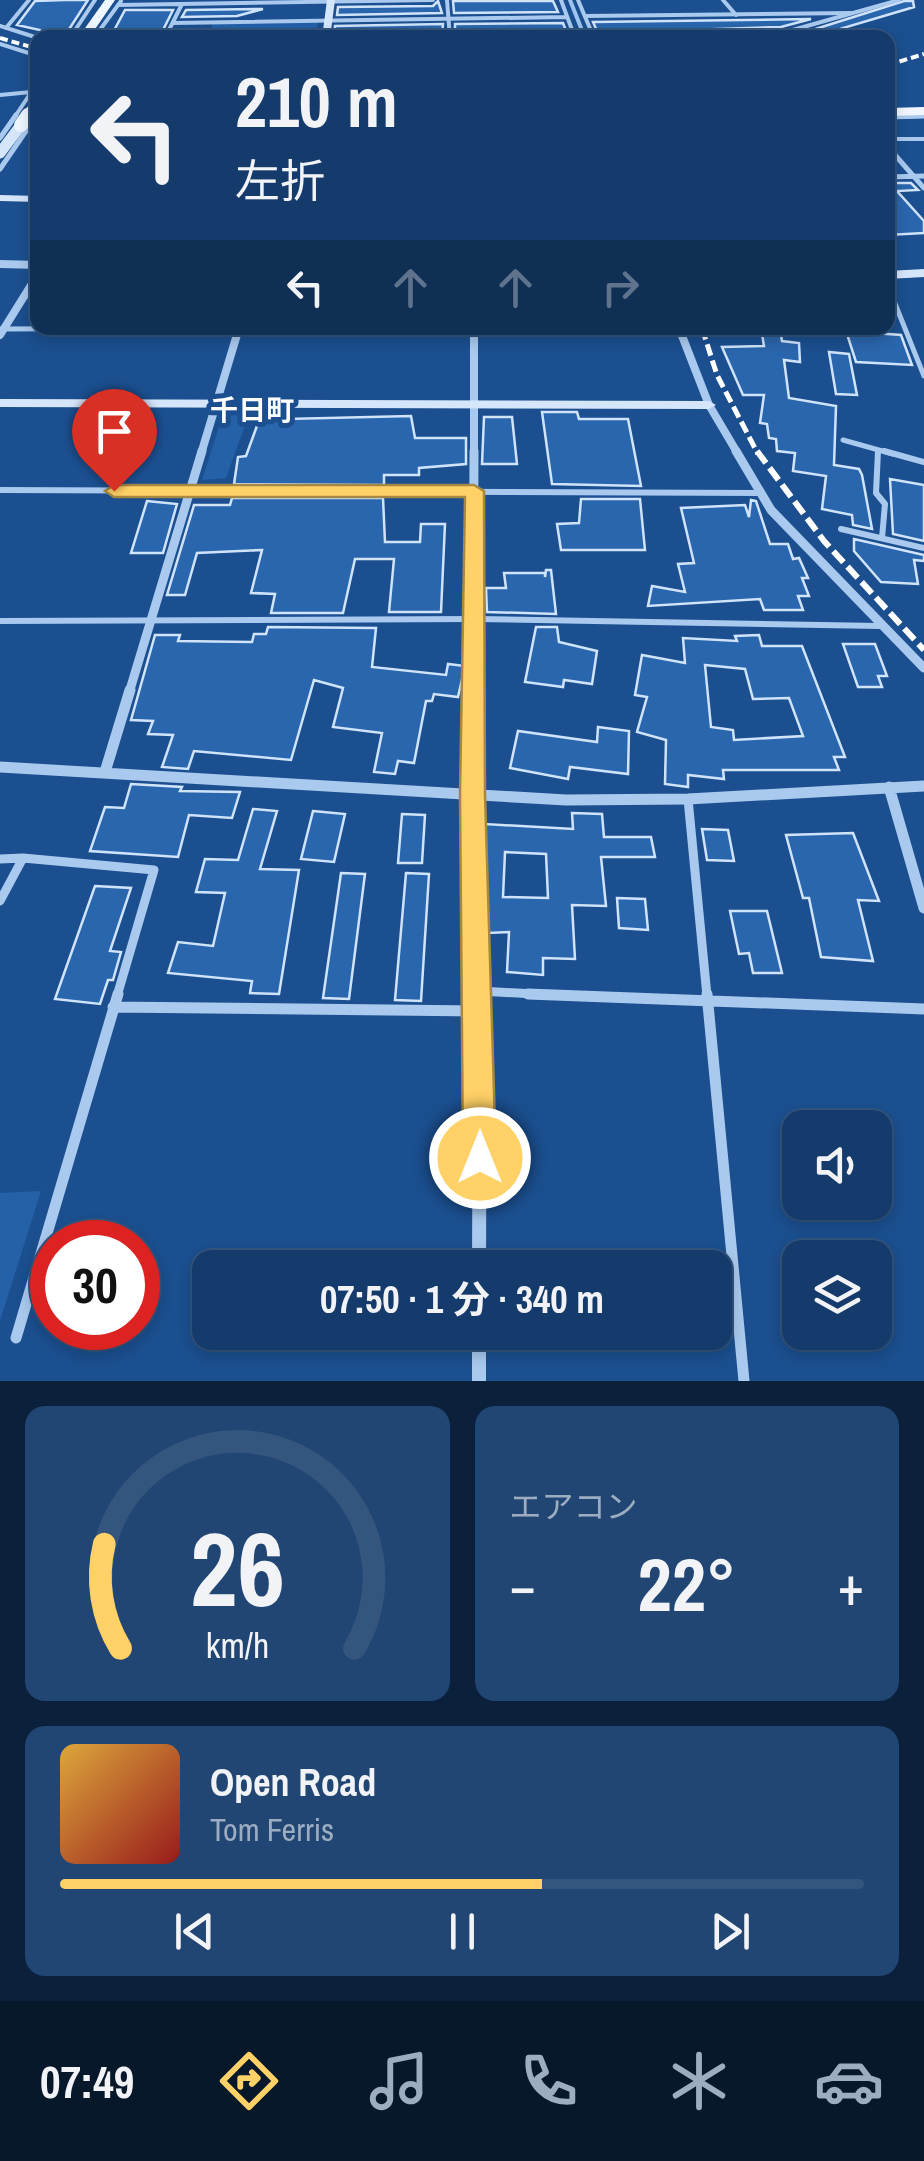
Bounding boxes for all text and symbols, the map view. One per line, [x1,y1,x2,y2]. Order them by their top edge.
text: 210 m [235,55,398,149]
icon: left [70,70,200,200]
text: 左折 [235,150,325,211]
icon: left [278,260,333,315]
icon: ahead [383,260,438,315]
icon: ahead [488,260,543,315]
icon: right [593,260,648,315]
pin [72,389,157,492]
district label: 千日町 [210,391,294,429]
icon: arrive [87,404,142,459]
position arrow [428,1106,532,1210]
map controls [782,1110,892,1350]
button: sound [782,1110,892,1220]
speed limit sign: 30 [30,1220,160,1350]
button: layers [782,1240,892,1350]
text: 07:50 · 1 分 · 340 m [320,1274,604,1325]
text: エアコン [510,1485,638,1528]
text: 26 [190,1498,285,1638]
text: 22° [638,1533,736,1634]
text: − [510,1548,536,1622]
text: + [838,1548,864,1622]
text: km/h [205,1621,269,1669]
text: Open Road [210,1757,376,1808]
text: Tom Ferris [210,1808,334,1851]
icon: previous [167,1904,222,1959]
icon: pause [435,1904,490,1959]
icon: next [703,1904,758,1959]
icon: directions [214,2046,284,2116]
icon: music [364,2046,434,2116]
icon: phone [514,2046,584,2116]
icon: climate [664,2046,734,2116]
icon: car [814,2046,884,2116]
text: 07:49 [40,2051,134,2112]

